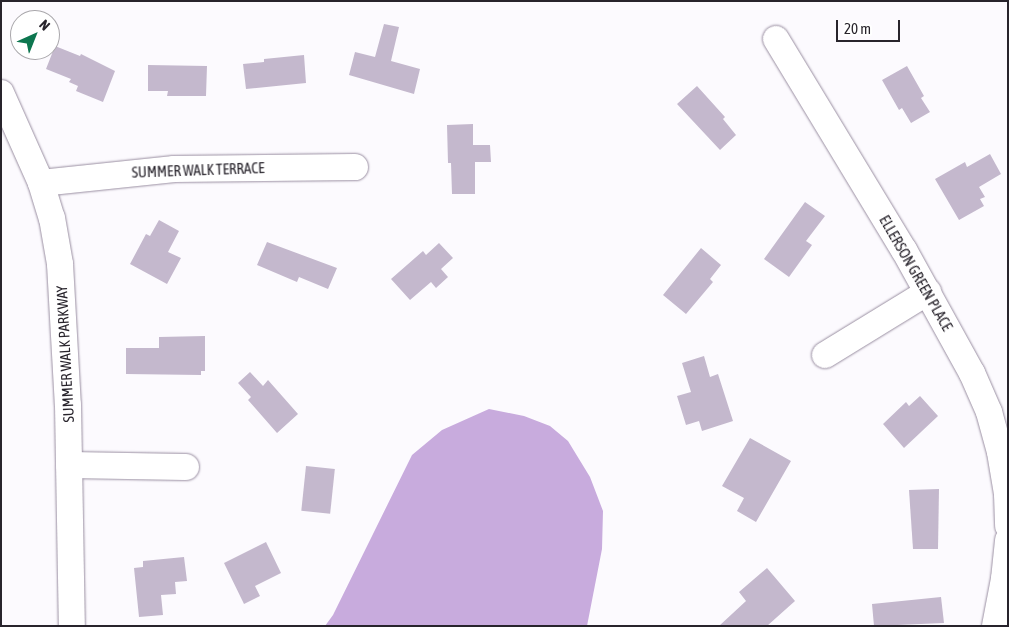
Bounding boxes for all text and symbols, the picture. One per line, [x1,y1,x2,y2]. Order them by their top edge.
north arrow [10,10,60,60]
scale bar [839,10,903,42]
text: N [36,16,53,34]
text: 20 m [844,20,871,37]
street label: SUMMER WALK TERRACE [131,159,265,181]
street label: ELLERSON GREEN PLACE [876,212,956,334]
street label: SUMMER WALK PARKWAY [52,285,78,423]

